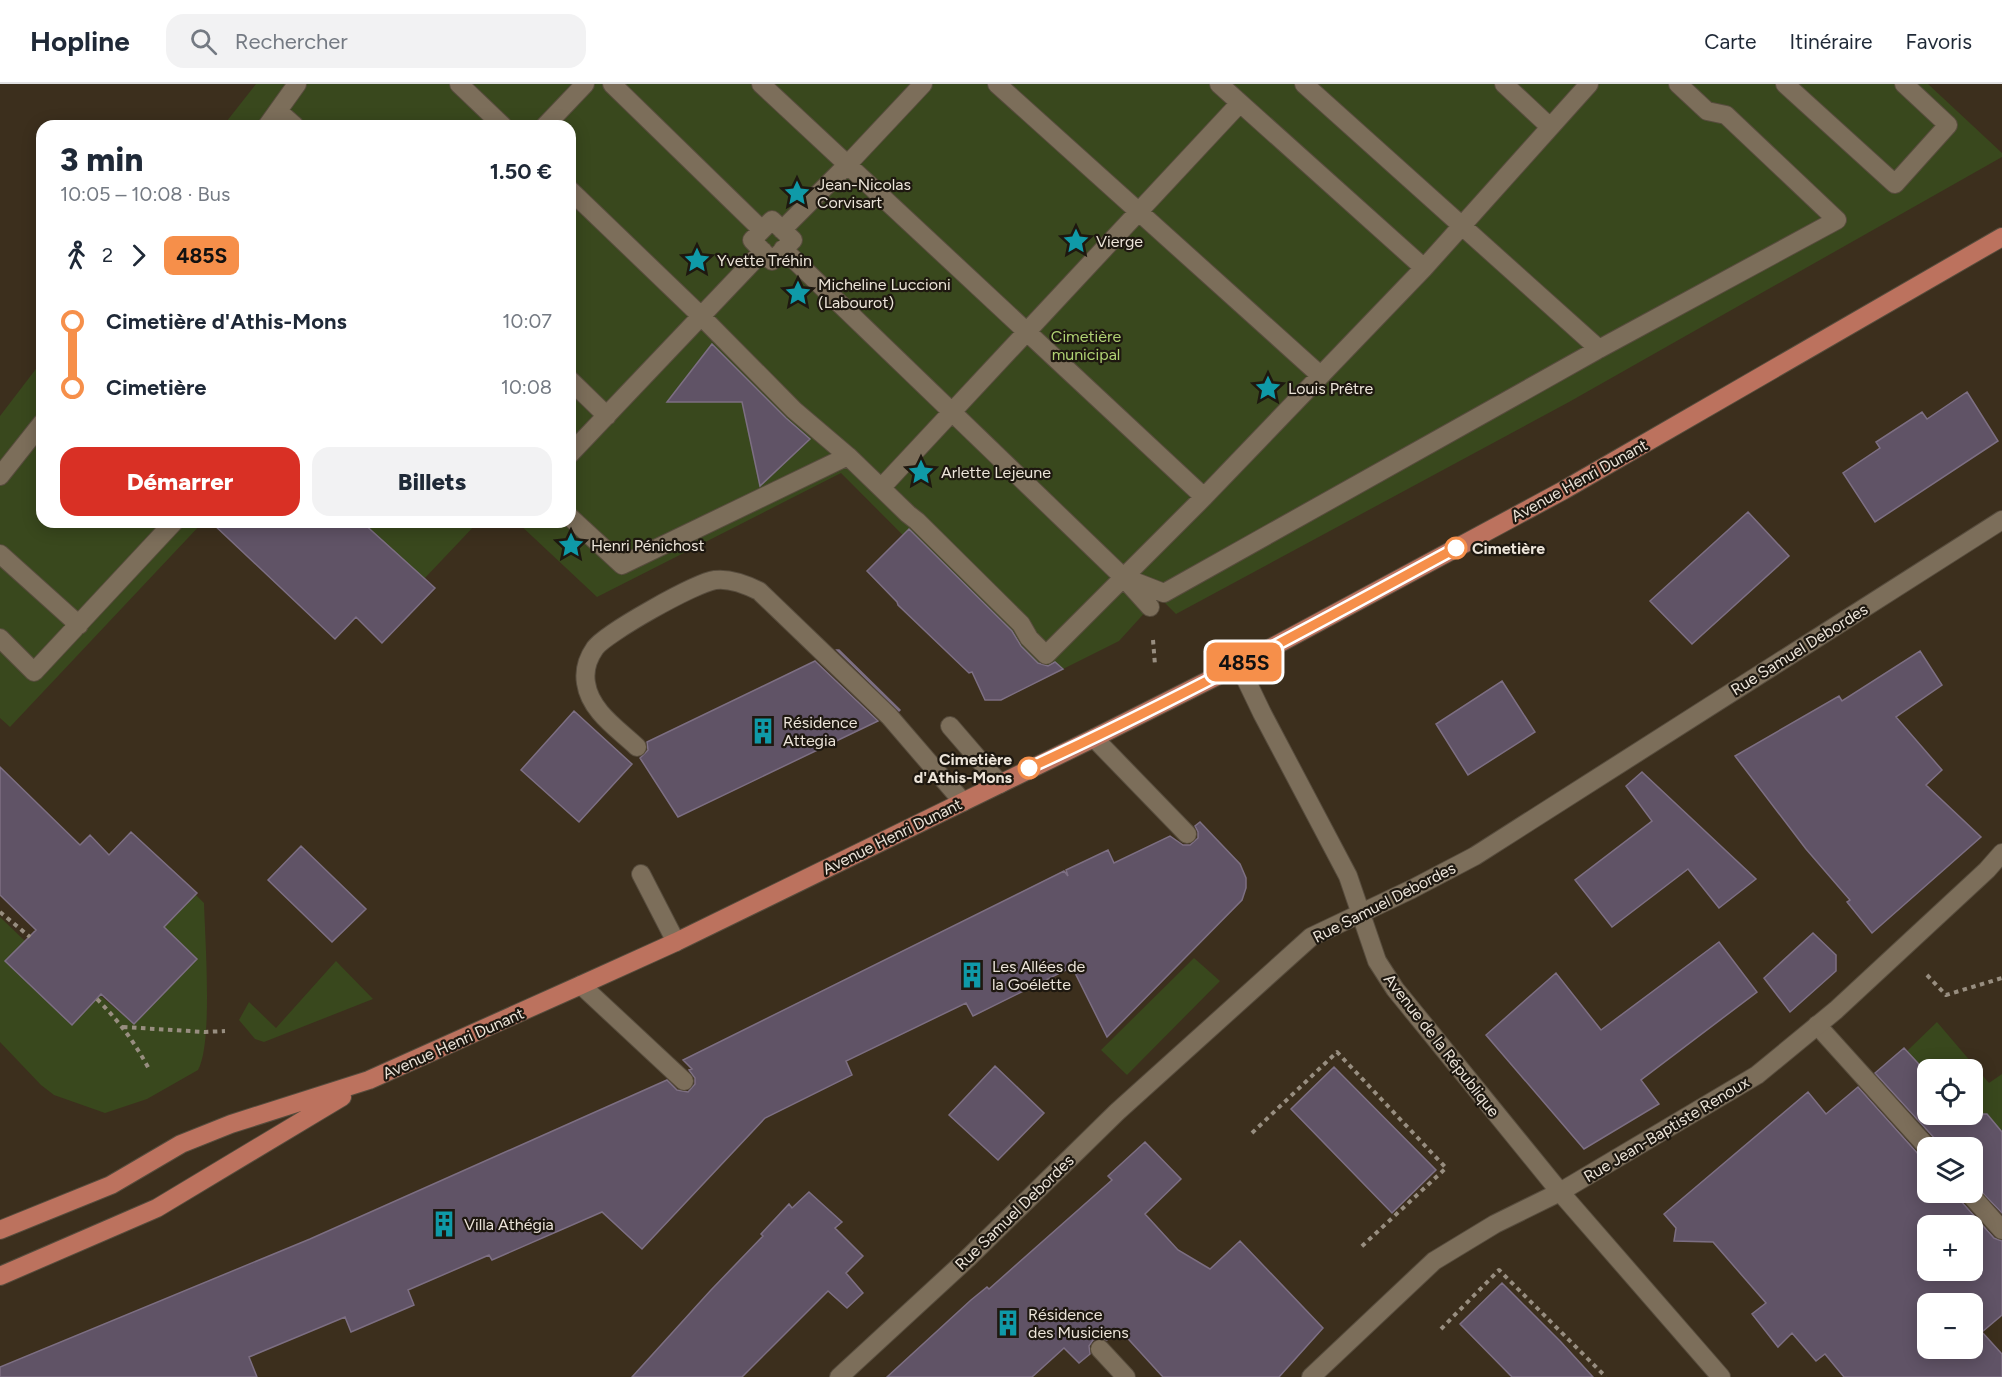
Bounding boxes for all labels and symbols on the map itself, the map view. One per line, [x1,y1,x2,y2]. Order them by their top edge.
place label: Jean-Nicolas Corvisart [817,175,911,212]
place icon: Jean-Nicolas Corvisart [782,178,812,208]
place icon: Vierge [1061,226,1091,256]
place label: Vierge [1096,232,1143,251]
place icon: Yvette Tréhin [682,245,712,275]
place label: Yvette Tréhin [717,251,812,270]
place label: Micheline Luccioni (Labourot) [818,275,951,312]
place icon: Micheline Luccioni (Labourot) [783,278,813,308]
park label: Cimetière municipal [1051,327,1121,364]
place icon: Louis Prêtre [1253,373,1283,403]
place label: Louis Prêtre [1288,379,1373,398]
street label: Avenue Henri Dunant [1508,435,1651,526]
place icon: Arlette Lejeune [906,457,936,487]
place label: Arlette Lejeune [941,463,1051,482]
place icon: Henri Pénichost [556,530,586,560]
place label: Henri Pénichost [591,536,705,555]
marker: Cimetière [1445,537,1467,559]
place label: Cimetière [1472,539,1545,558]
street label: Rue Samuel Debordes [1727,600,1871,699]
line badge: 485S [1202,642,1286,682]
place label: Résidence Attegia [783,713,858,750]
building icon: Résidence Attegia [748,716,778,746]
place label: Cimetière d'Athis-Mons [914,750,1013,787]
marker: Cimetière d'Athis-Mons [1018,757,1040,779]
street label: Avenue Henri Dunant [819,794,965,878]
street label: Rue Samuel Debordes [1310,858,1459,947]
place label: Les Allées de la Goélette [992,957,1086,994]
building icon: Les Allées de la Goélette [957,960,987,990]
street label: Avenue de la République [1380,970,1504,1121]
street label: Avenue Henri Dunant [380,1004,527,1083]
street label: Rue Jean-Baptiste Renoux [1580,1072,1753,1186]
street label: Rue Samuel Debordes [951,1151,1078,1274]
building icon: Villa Athégia [429,1209,459,1239]
place label: Villa Athégia [464,1215,554,1234]
place label: Résidence des Musiciens [1028,1305,1129,1342]
building icon: Résidence des Musiciens [993,1308,1023,1338]

